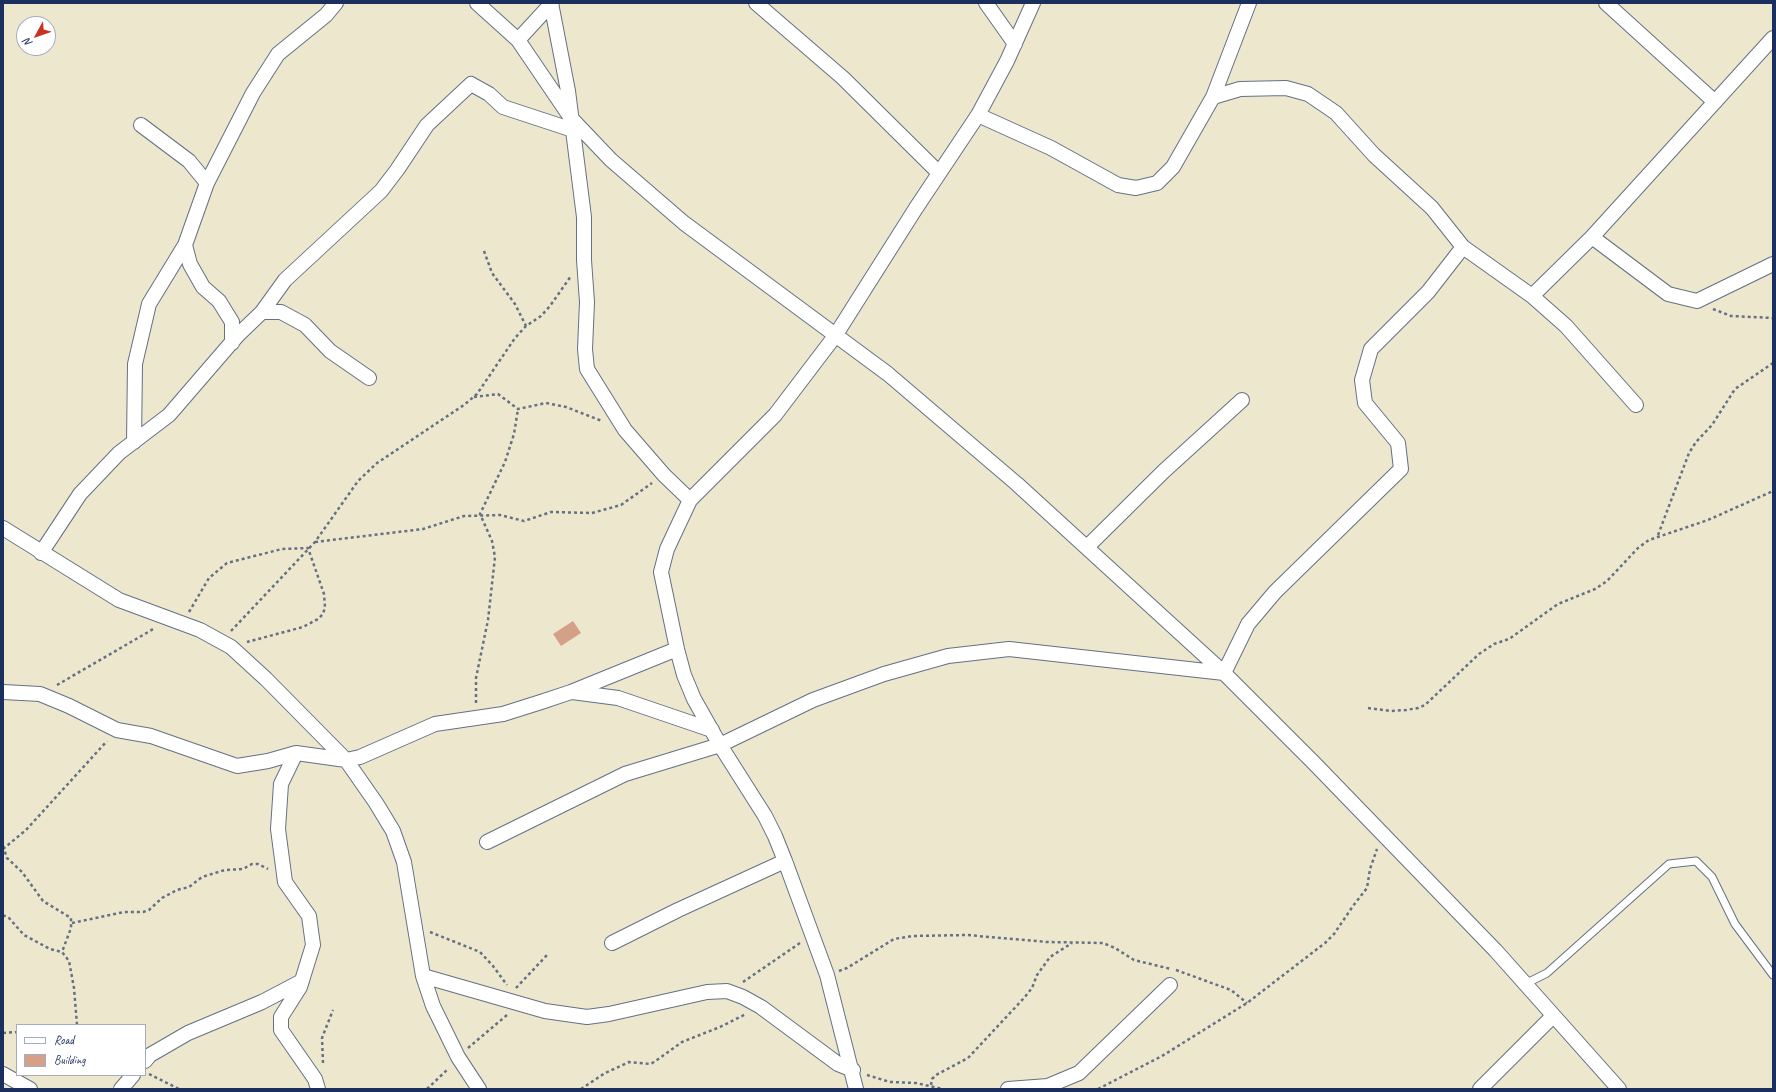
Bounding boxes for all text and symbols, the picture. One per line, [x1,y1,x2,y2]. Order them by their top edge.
north arrow [16,16,56,56]
text: N [20,36,35,50]
legend [16,1024,146,1076]
text: Road [54,1032,74,1048]
text: Building [54,1052,86,1068]

